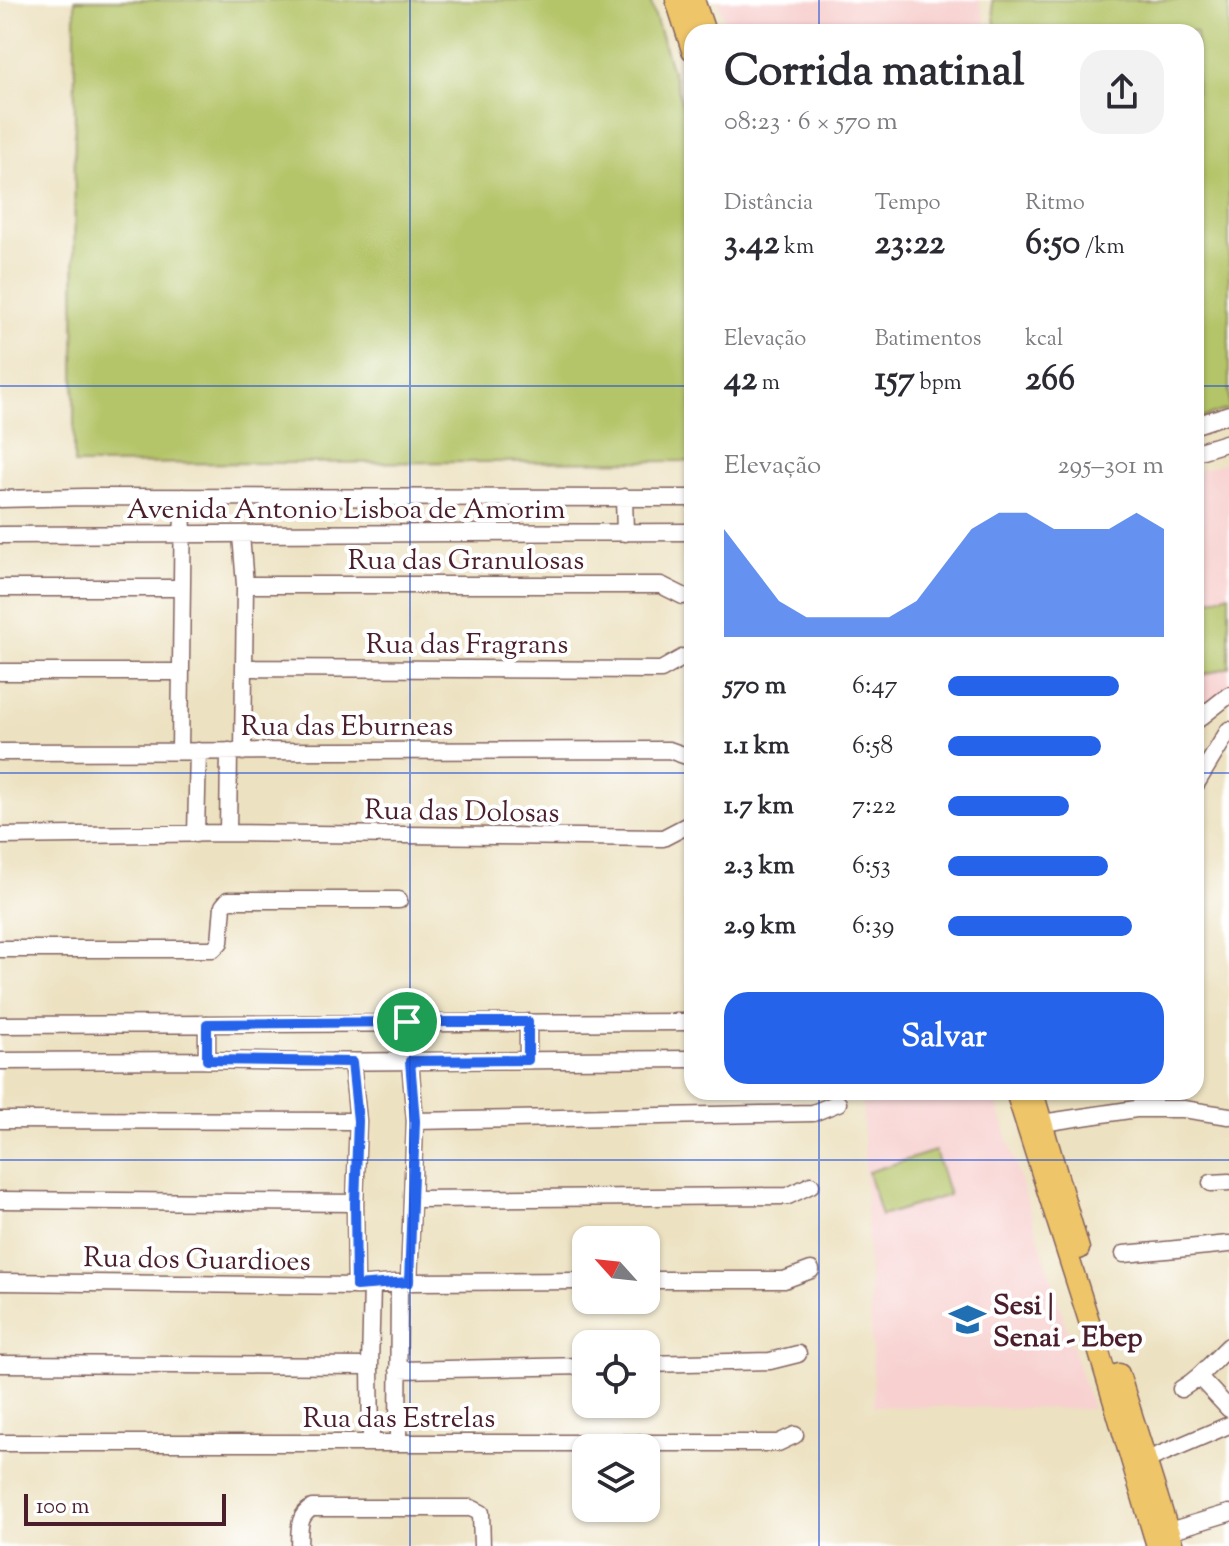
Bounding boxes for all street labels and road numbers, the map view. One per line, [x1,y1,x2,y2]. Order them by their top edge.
street label: Avenida Antonio Lisboa de Amorim [127,491,565,531]
street label: Rua das Granulosas [348,542,584,582]
street label: Rua das Fragrans [366,626,568,666]
street label: Rua das Eburneas [241,708,453,748]
street label: Rua das Dolosas [364,791,560,835]
street label: Rua dos Guardioes [83,1239,311,1283]
street label: Rua das Estrelas [303,1400,495,1440]

